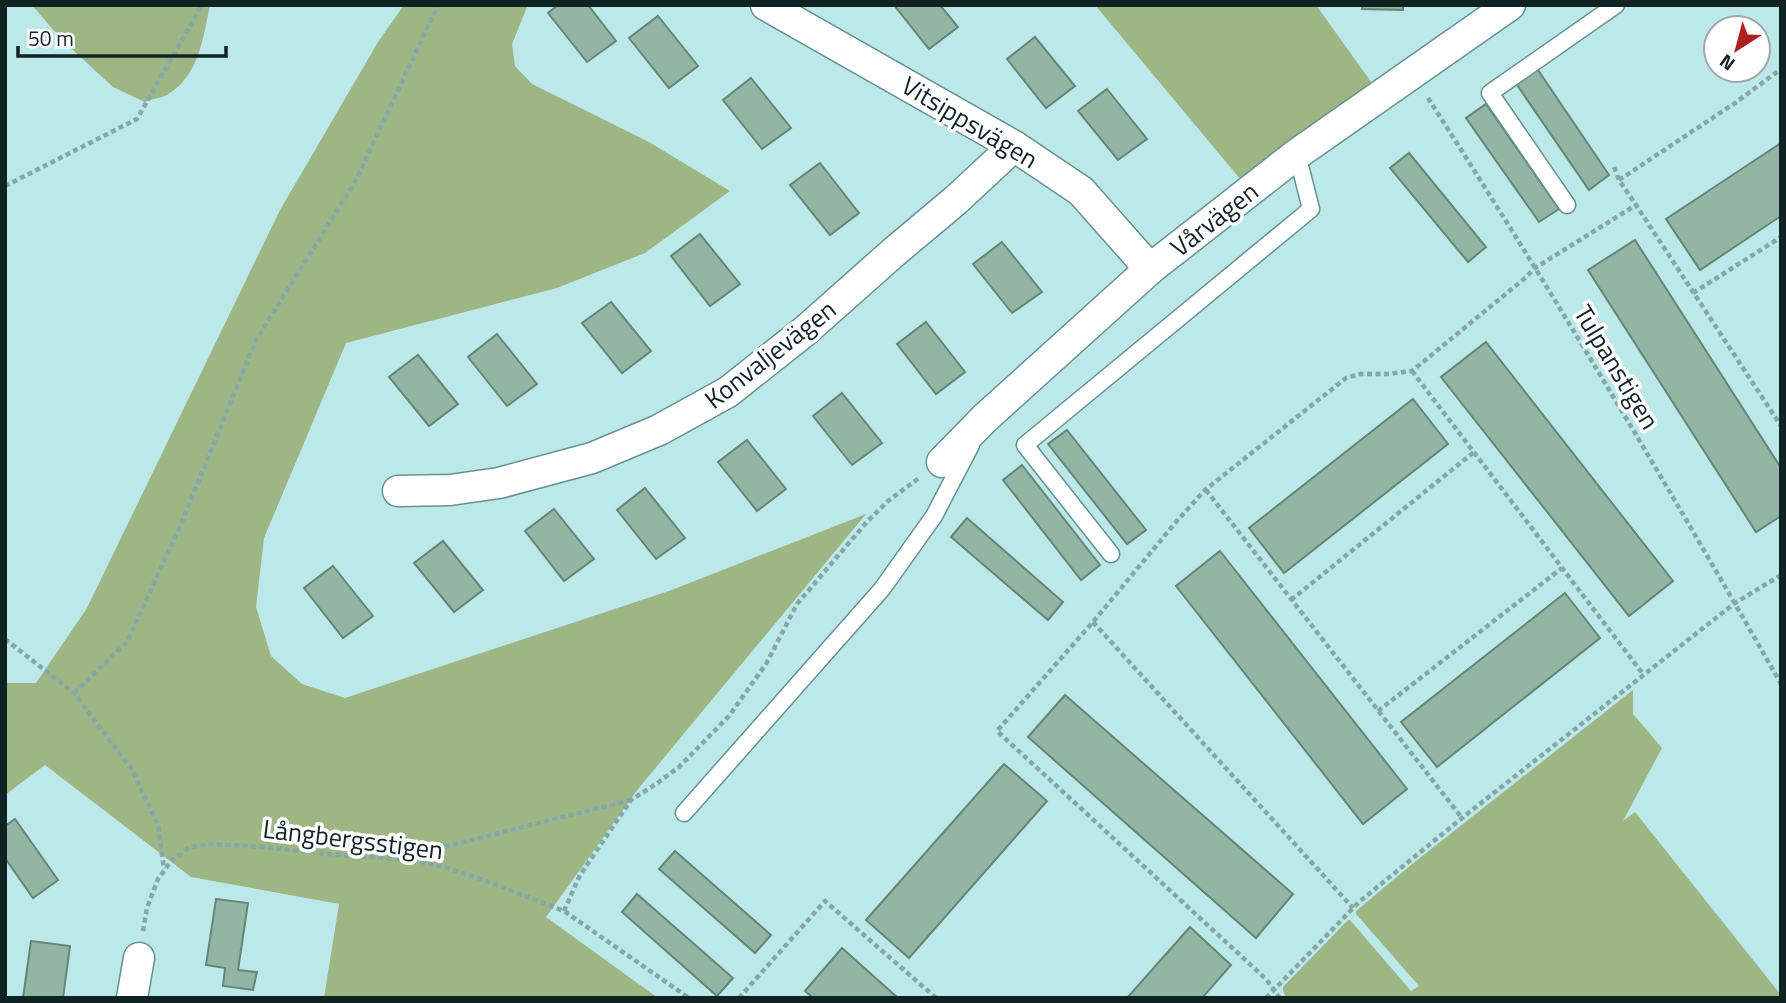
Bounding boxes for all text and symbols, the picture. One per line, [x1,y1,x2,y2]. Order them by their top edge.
scale bar [18,14,226,58]
north arrow [1702,14,1772,84]
text: 50 m [28,22,74,54]
text: N [1713,48,1741,79]
street label: Vitsippsvägen [894,66,1046,178]
street label: Vårvägen [1162,172,1266,266]
street label: Konvaljevägen [696,290,844,418]
street label: Tulpanstigen [1564,297,1670,437]
street label: Långbergsstigen [261,809,445,869]

